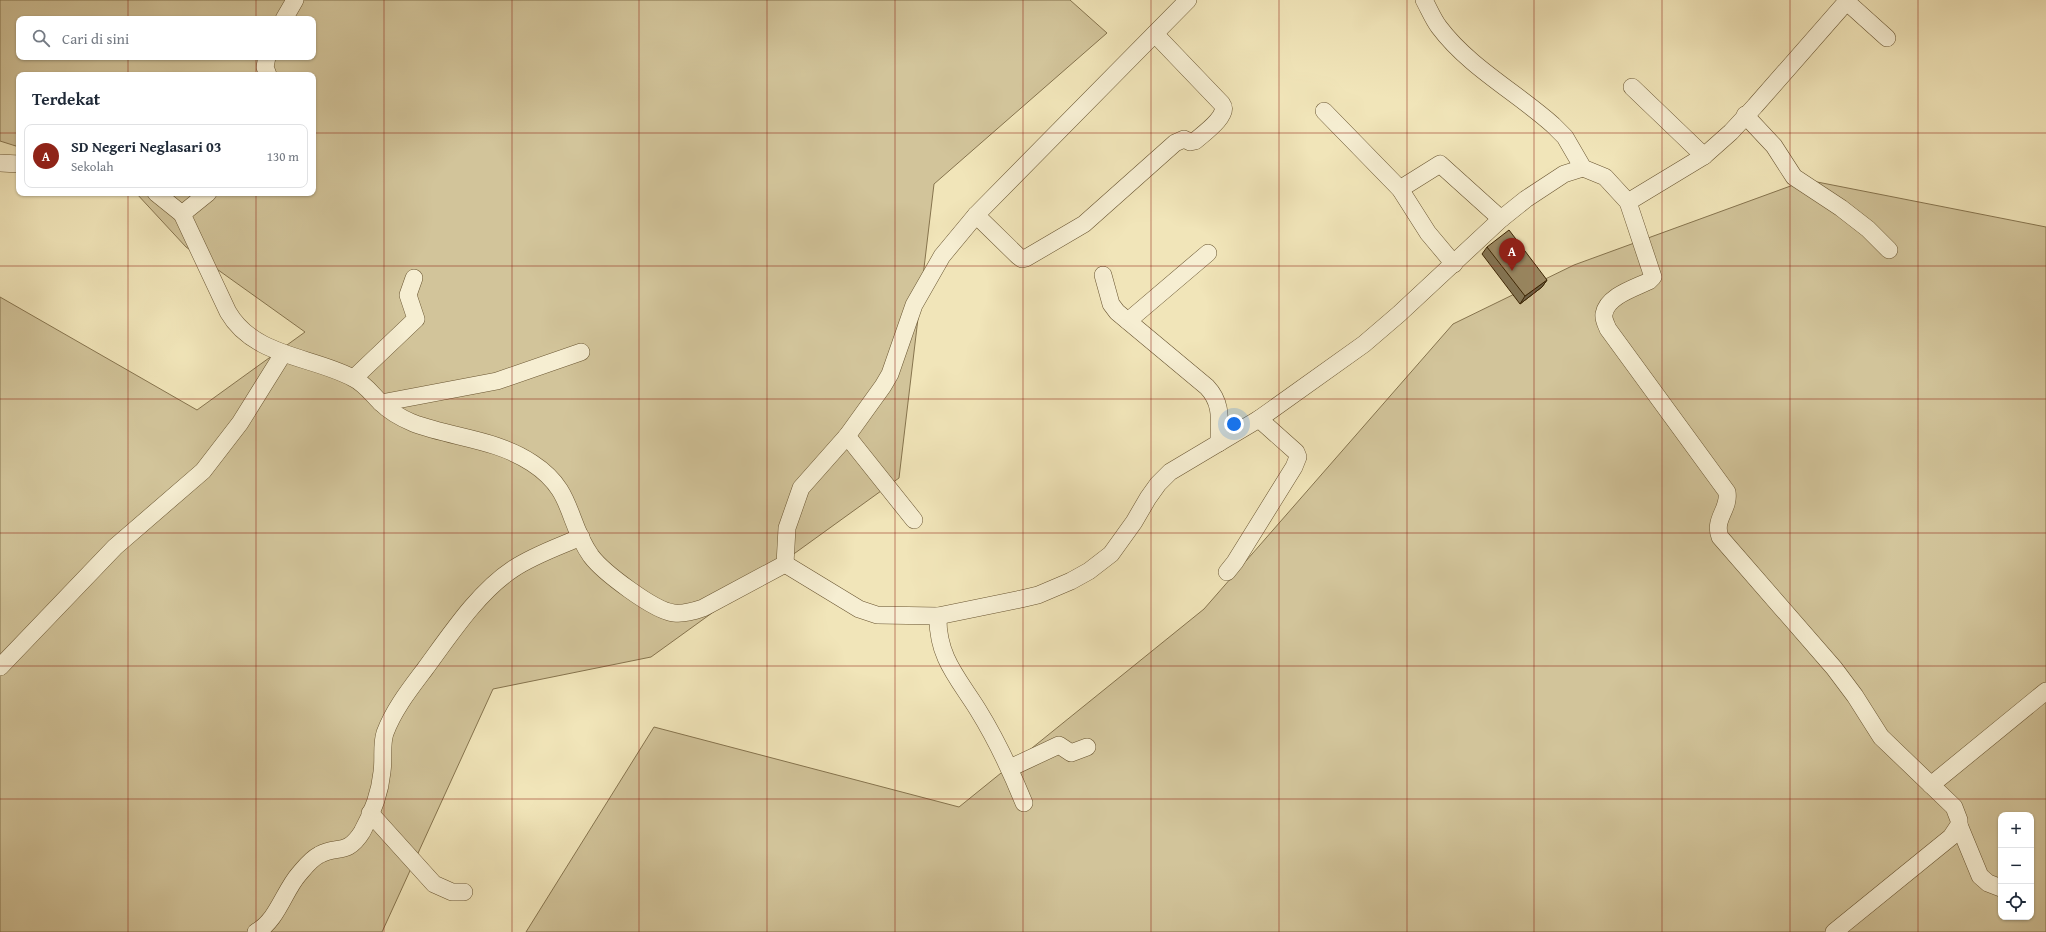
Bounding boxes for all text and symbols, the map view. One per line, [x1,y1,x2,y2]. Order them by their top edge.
search box [16,16,316,60]
icon: search [30,27,52,49]
text: Cari di sini [62,28,129,49]
text: Terdekat [32,86,100,111]
text: SD Negeri Neglasari 03 [71,136,222,157]
text: A [42,147,50,166]
text: 130 m [267,147,299,166]
text: Sekolah [71,157,114,176]
pin: A [1499,238,1525,271]
your location [1224,414,1244,434]
map controls [1998,812,2034,920]
button: + [1998,812,2034,848]
button: − [1998,848,2034,884]
button: locate [1998,884,2034,920]

